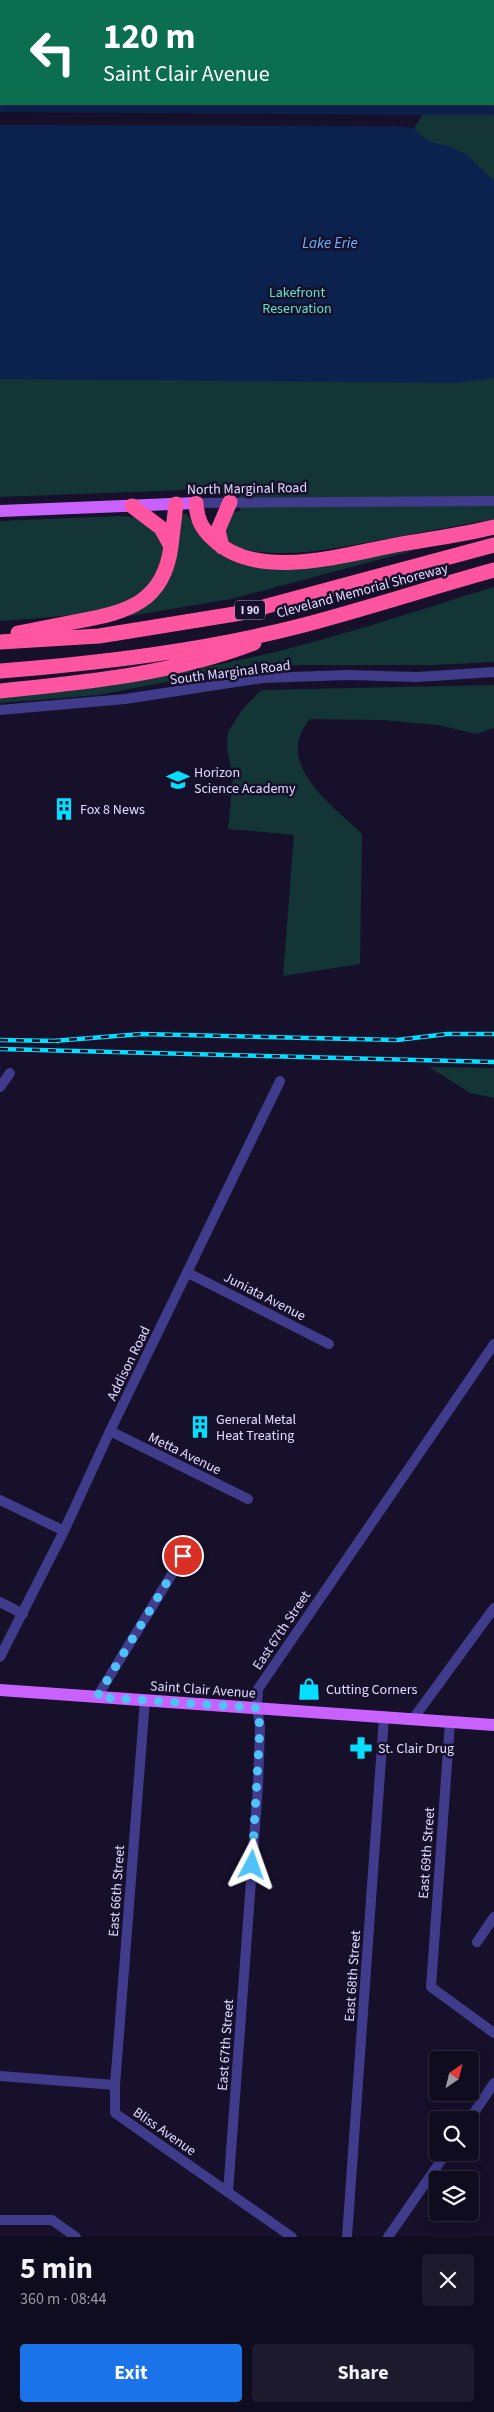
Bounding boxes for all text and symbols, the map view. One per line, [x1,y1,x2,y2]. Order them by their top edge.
text: 120 m [103,12,195,62]
icon: left [20,20,85,85]
text: Saint Clair Avenue [103,58,270,90]
water label: Lake Erie [302,233,358,254]
park label: Lakefront Reservation [262,283,332,319]
street label: North Marginal Road [187,478,307,500]
street label: Cleveland Memorial Shoreway [274,558,451,624]
road number: I 90 [235,600,265,620]
street label: South Marginal Road [169,656,292,690]
place label: Horizon Science Academy [194,763,296,799]
school or university icon: Horizon Science Academy [165,767,191,793]
building icon: Fox 8 News [51,796,77,822]
place label: Fox 8 News [80,800,145,820]
street label: Juniata Avenue [220,1268,309,1326]
street label: Addison Road [102,1323,156,1404]
place label: General Metal Heat Treating [216,1410,297,1446]
building icon: General Metal Heat Treating [187,1414,213,1440]
street label: Metta Avenue [145,1428,224,1480]
pin [162,1535,204,1577]
icon: arrive [169,1542,197,1570]
street label: East 67th Street [248,1587,316,1674]
street label: Saint Clair Avenue [149,1676,257,1704]
shop icon: Cutting Corners [296,1676,322,1702]
place label: Cutting Corners [326,1680,417,1700]
pharmacy icon: St. Clair Drug [348,1735,374,1761]
place label: St. Clair Drug [378,1739,454,1759]
street label: East 69th Street [414,1806,440,1900]
position arrow [225,1838,277,1890]
street label: East 66th Street [104,1844,130,1938]
street label: East 68th Street [340,1929,366,2023]
street label: East 67th Street [213,1998,239,2092]
north arrow [429,2051,479,2101]
map controls [429,2051,479,2221]
street label: Bliss Avenue [129,2103,200,2161]
button: search [429,2111,479,2161]
button: layers [429,2171,479,2221]
text: 5 min [20,2247,93,2290]
button: close [422,2254,474,2306]
text: 360 m · 08:44 [20,2288,107,2310]
button: Exit [20,2344,242,2402]
button: Share [252,2344,474,2402]

